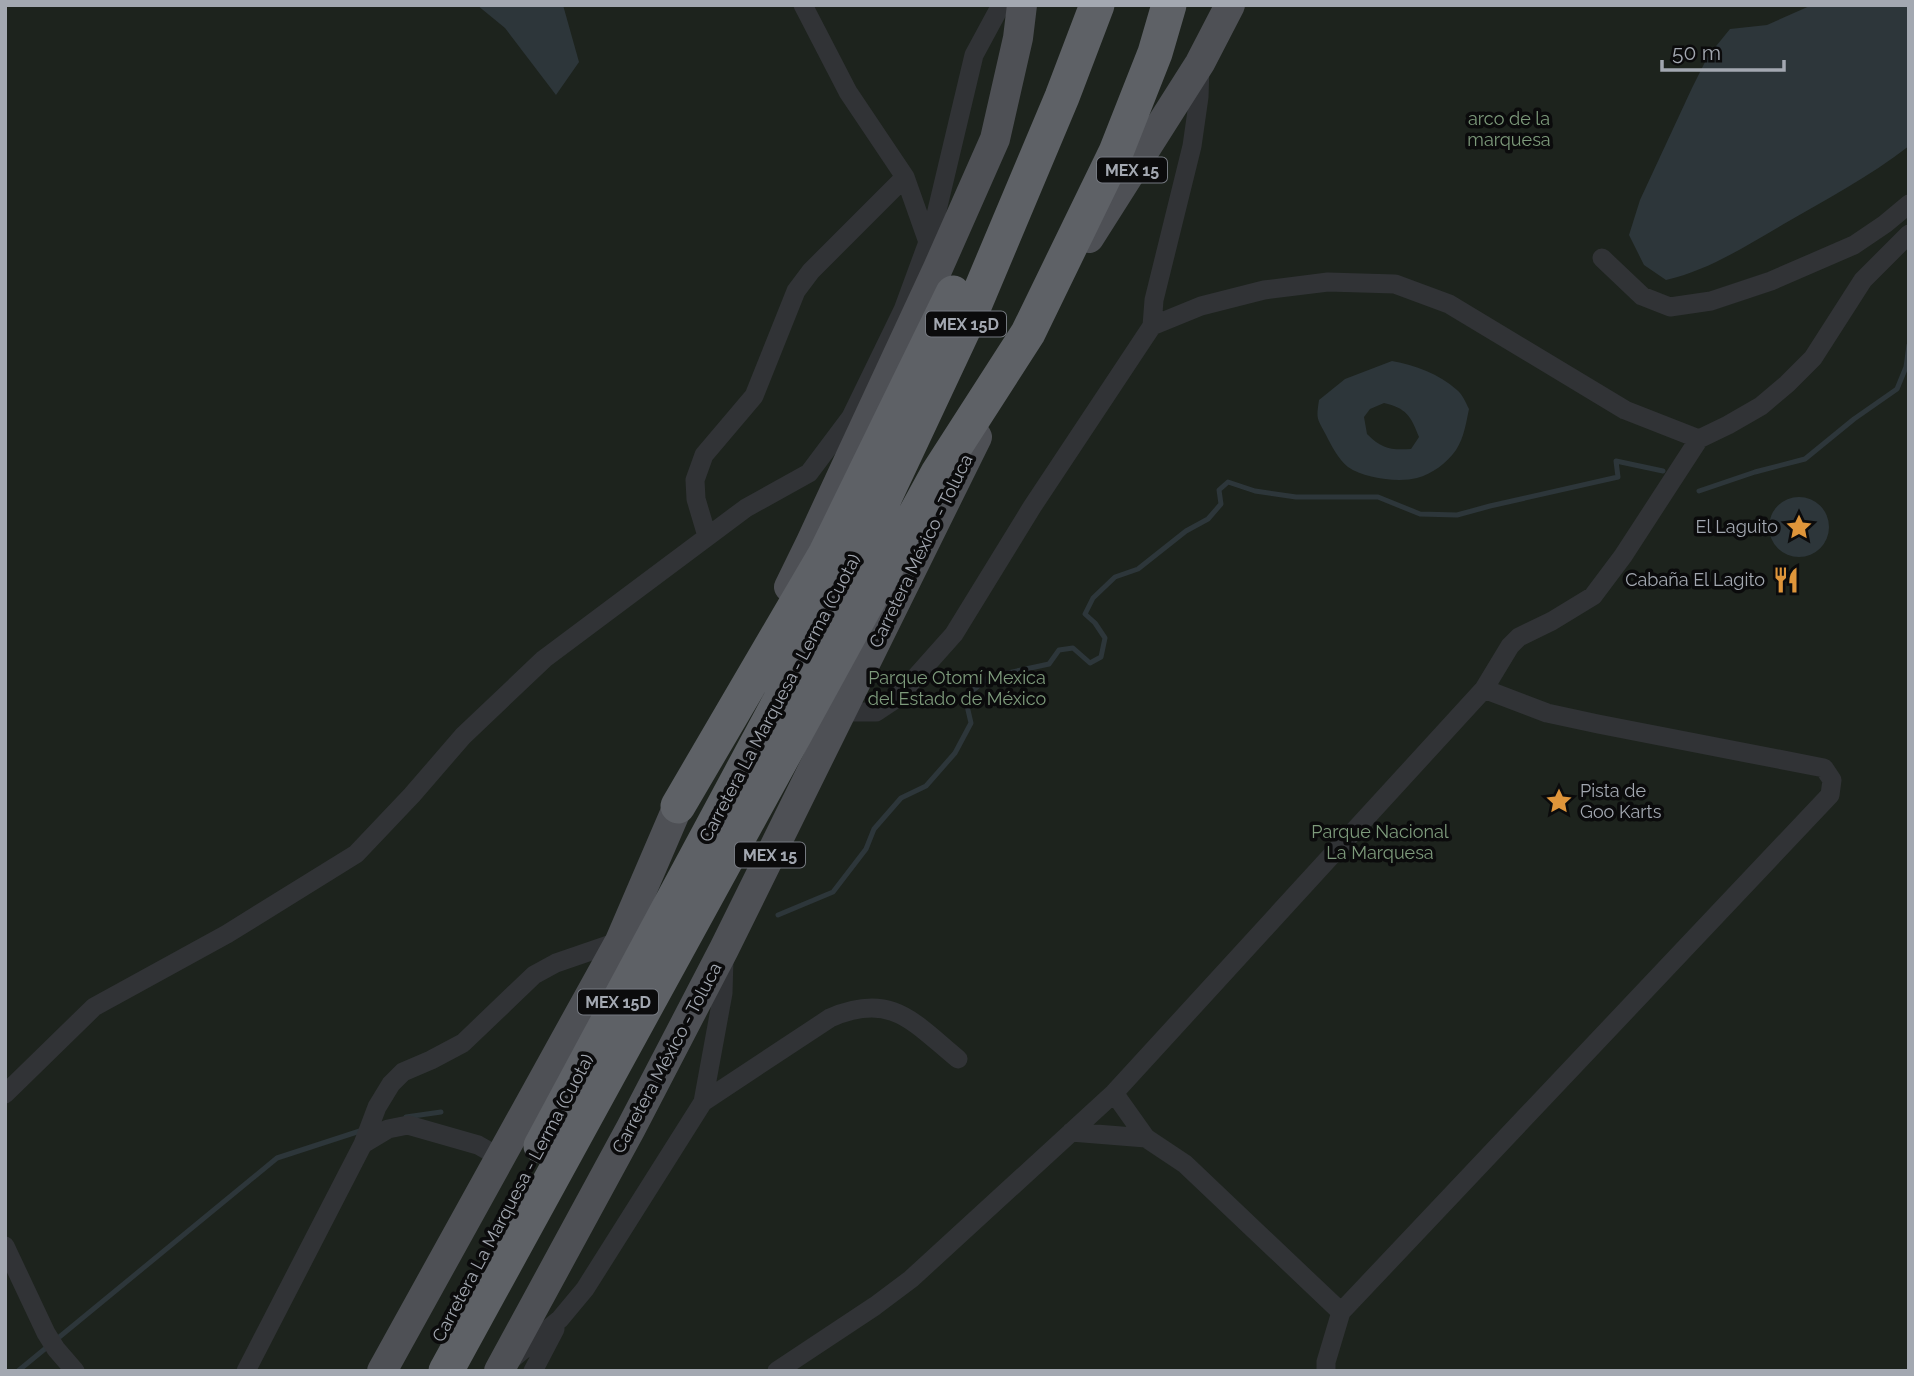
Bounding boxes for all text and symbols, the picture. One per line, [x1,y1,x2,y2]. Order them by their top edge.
scale bar [1662,28,1784,72]
text: 50 m [1672,40,1721,65]
park label: arco de la marquesa [1467,108,1551,150]
road number: MEX 15 [1097,158,1167,182]
road number: MEX 15D [926,312,1006,336]
street label: Carretera México - Toluca [865,451,977,651]
place icon: El Laguito [1784,512,1814,542]
place label: El Laguito [1695,516,1778,537]
street label: Carretera La Marquesa - Lerma (Cuota) [694,550,865,845]
restaurant icon: Cabaña El Lagito [1771,565,1801,595]
place label: Cabaña El Lagito [1625,569,1765,590]
park label: Parque Otomí Mexica del Estado de México [868,667,1046,709]
place label: Pista de Goo Karts [1580,780,1662,822]
place icon: Pista de Goo Karts [1544,786,1574,816]
park label: Parque Nacional La Marquesa [1311,821,1449,863]
road number: MEX 15 [735,842,805,868]
street label: Carretera México - Toluca [607,959,726,1157]
road number: MEX 15D [578,990,658,1014]
street label: Carretera La Marquesa - Lerma (Cuota) [427,1050,598,1345]

